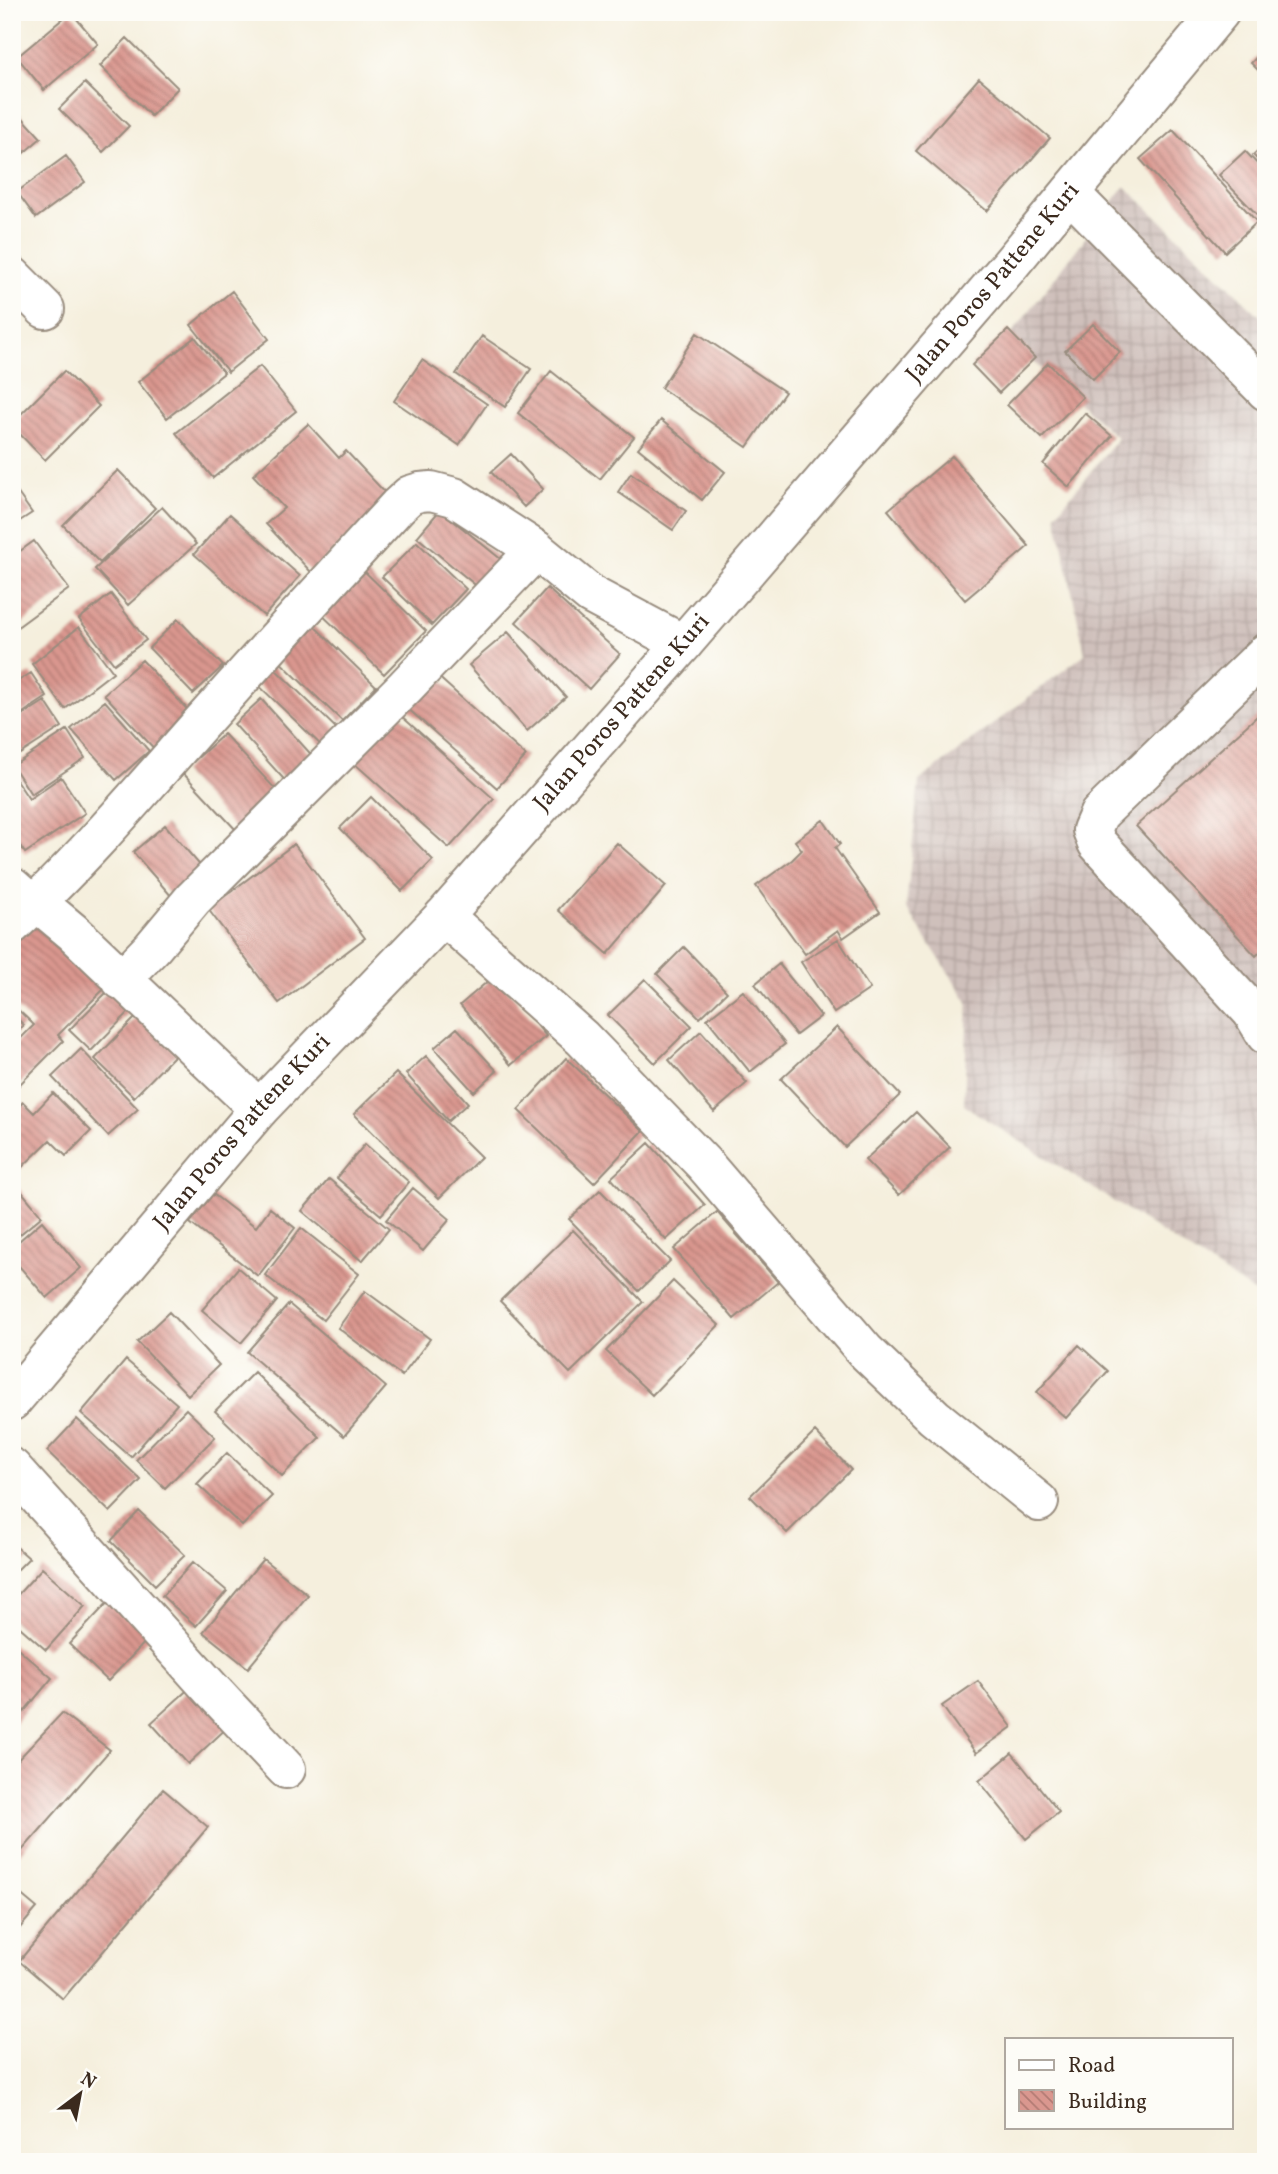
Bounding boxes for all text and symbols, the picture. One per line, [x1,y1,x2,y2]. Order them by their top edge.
street label: Jalan Poros Pattene Kuri [898,175,1088,390]
street label: Jalan Poros Pattene Kuri [526,607,719,819]
street label: Jalan Poros Pattene Kuri [146,1026,339,1238]
legend [1005,2038,1232,2128]
text: Road [1068,2052,1115,2081]
north arrow [46,2058,116,2128]
text: N [75,2067,101,2096]
text: Building [1068,2088,1147,2117]

